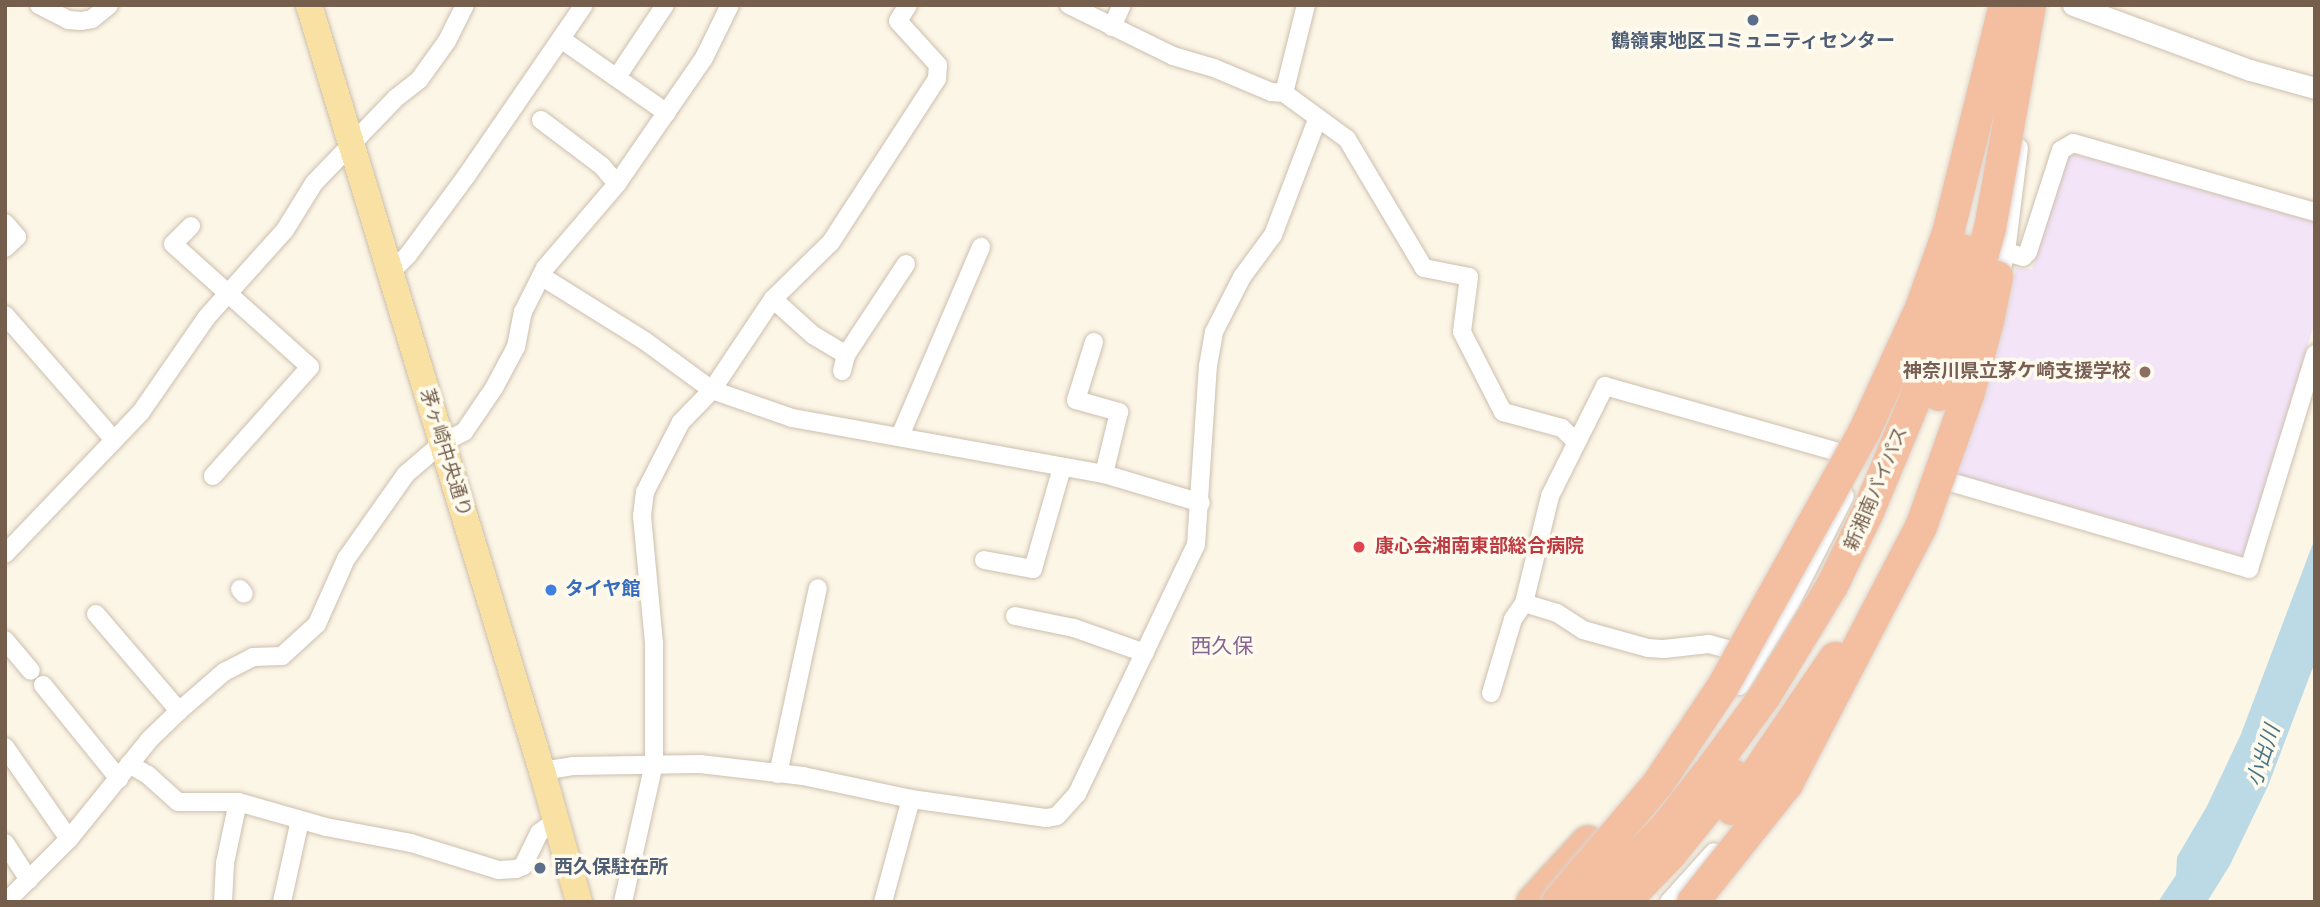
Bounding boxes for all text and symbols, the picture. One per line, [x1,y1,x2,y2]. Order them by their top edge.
marker: 鶴嶺東地区コミュニティセンター [1745,12,1761,28]
place label: 鶴嶺東地区コミュニティセンター [1611,31,1895,53]
place label: 神奈川県立茅ケ崎支援学校 [1903,361,2131,383]
marker: 神奈川県立茅ケ崎支援学校 [2137,364,2153,380]
street label: 茅ヶ崎中央通り [415,386,475,520]
street label: 新湘南バイパス [1841,423,1913,555]
place label: 康心会湘南東部総合病院 [1375,536,1584,558]
marker: 康心会湘南東部総合病院 [1349,537,1369,557]
place label: タイヤ館 [565,579,641,601]
marker: タイヤ館 [543,582,559,598]
district label: 西久保 [1191,634,1253,660]
water label: 小出川 [2242,722,2286,790]
place label: 西久保駐在所 [554,857,668,879]
marker: 西久保駐在所 [532,860,548,876]

